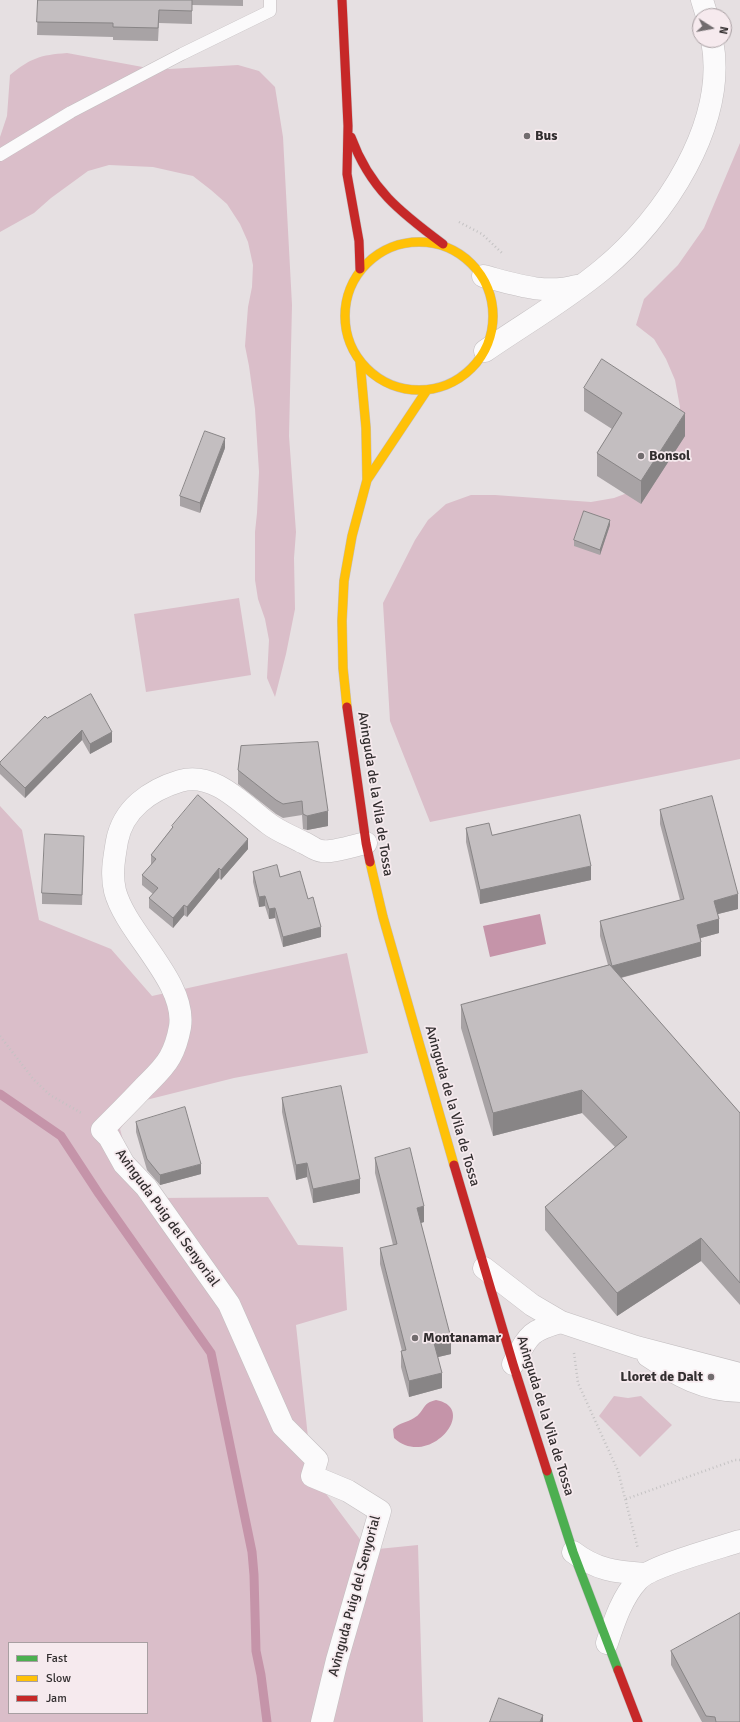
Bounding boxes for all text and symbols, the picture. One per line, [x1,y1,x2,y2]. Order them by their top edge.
north arrow [692,8,732,48]
text: N [716,25,730,35]
place label: Bus [535,128,557,144]
marker: Bus [522,131,532,141]
place label: Bonsol [649,448,690,464]
marker: Bonsol [636,451,646,461]
street label: Avinguda de la Vila de Tossa [354,710,396,878]
street label: Avinguda de la Vila de Tossa [421,1024,483,1188]
street label: Avinguda Puig del Senyorial [111,1146,223,1290]
place label: Montanamar [423,1330,501,1346]
marker: Montanamar [410,1333,420,1343]
street label: Avinguda de la Vila de Tossa [513,1334,577,1498]
place label: Lloret de Dalt [620,1369,703,1385]
marker: Lloret de Dalt [706,1372,716,1382]
street label: Avinguda Puig del Senyorial [325,1514,385,1678]
legend [8,1642,148,1714]
text: Fast [46,1651,67,1666]
text: Slow [46,1671,71,1686]
text: Jam [46,1691,67,1706]

